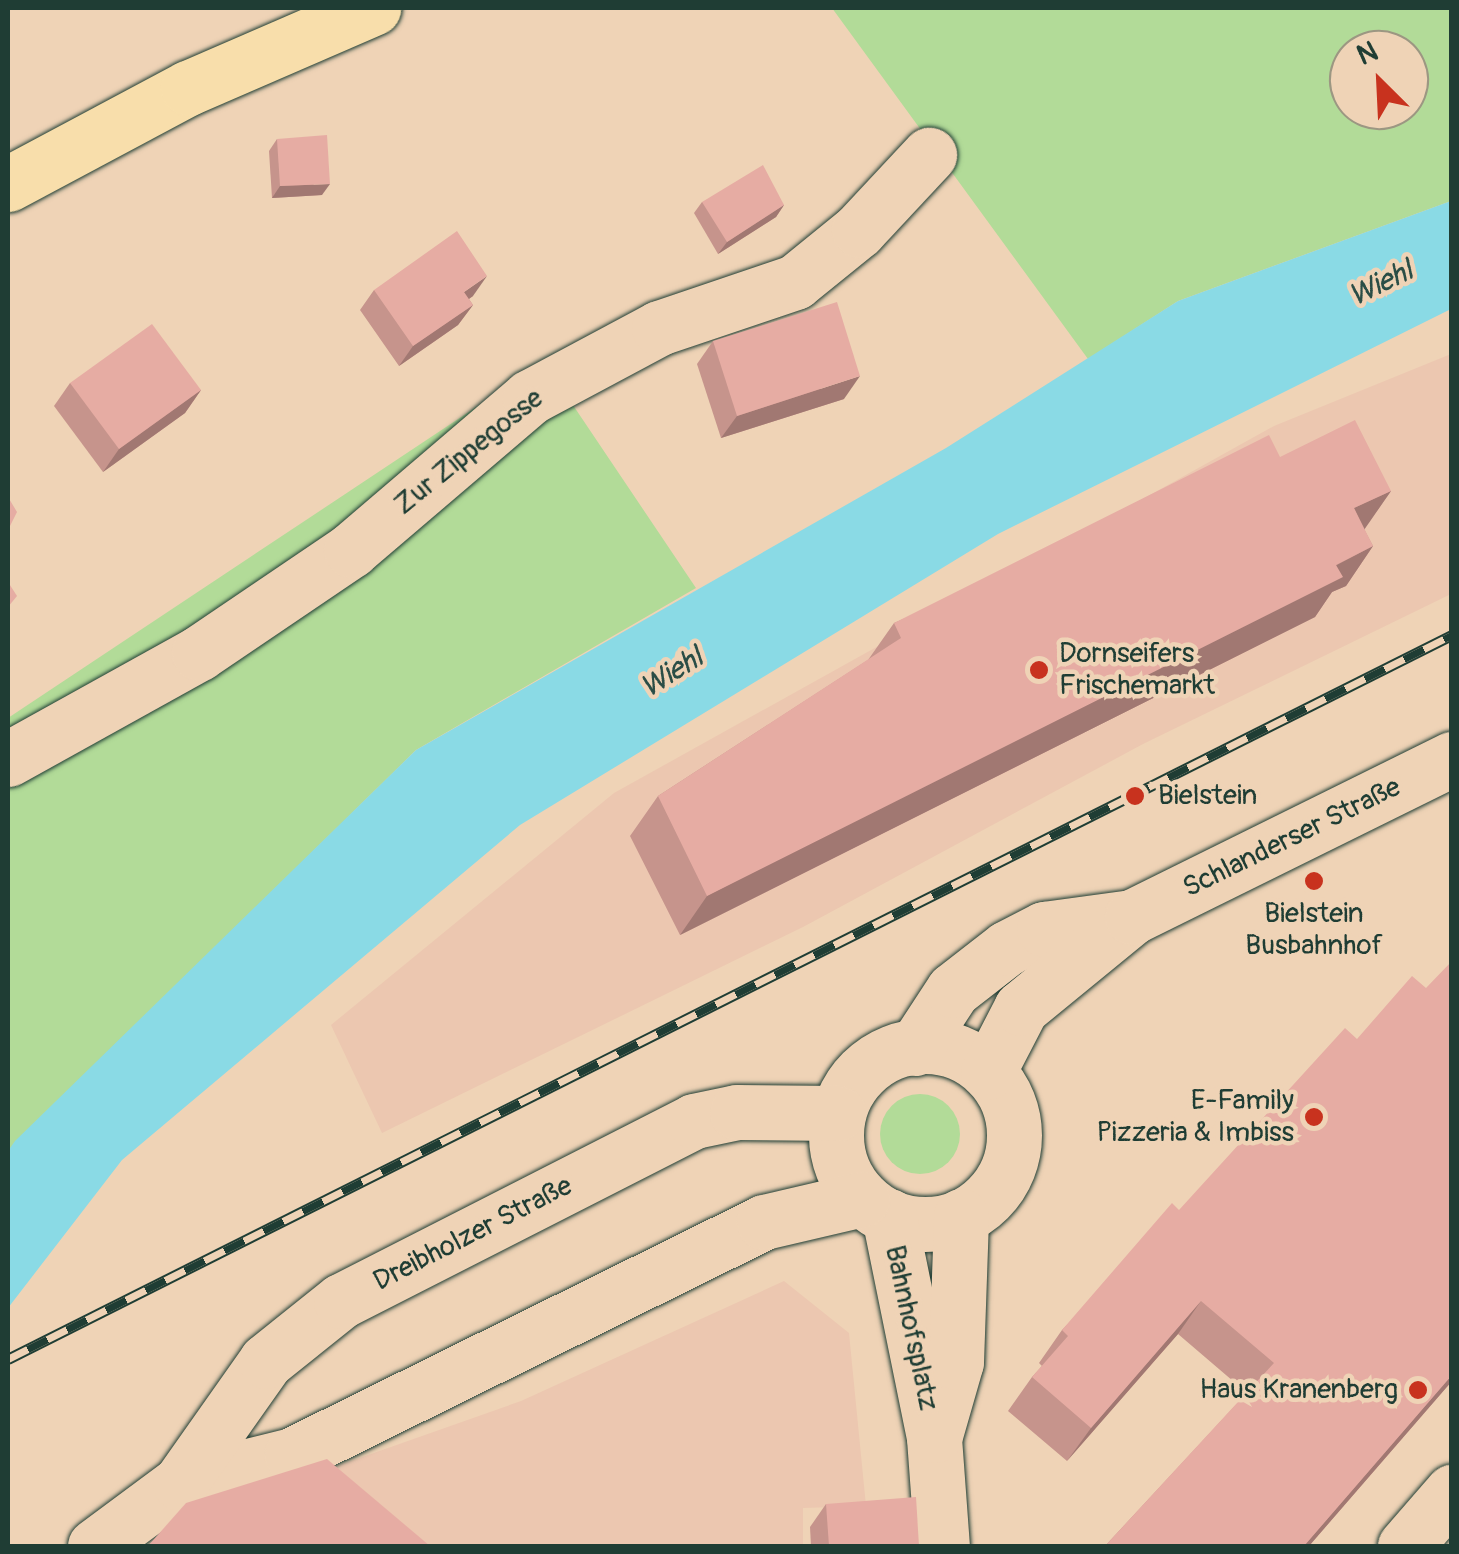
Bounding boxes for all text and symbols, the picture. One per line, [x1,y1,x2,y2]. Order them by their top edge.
north arrow [1329,30,1429,130]
text: N [1352,34,1383,74]
water label: Wiehl [1343,253,1419,315]
street label: Zur Zippegosse [388,382,550,522]
place label: Dornseifers Frischemarkt [1059,637,1215,703]
water label: Wiehl [634,640,710,706]
marker: Dornseifers Frischemarkt [1028,659,1050,681]
street label: Schlanderser Straße [1178,771,1406,905]
place label: Bielstein [1158,779,1257,813]
marker: Bielstein [1122,783,1148,809]
marker: Bielstein Busbahnhof [1303,870,1325,892]
place label: Bielstein Busbahnhof [1245,897,1383,963]
place label: E-Family Pizzeria & Imbiss [1096,1084,1294,1150]
marker: E-Family Pizzeria & Imbiss [1303,1106,1325,1128]
street label: Dreibholzer Straße [368,1169,578,1299]
street label: Bahnhofsplatz [877,1242,945,1414]
place label: Haus Kranenberg [1200,1373,1398,1407]
marker: Haus Kranenberg [1407,1379,1429,1401]

